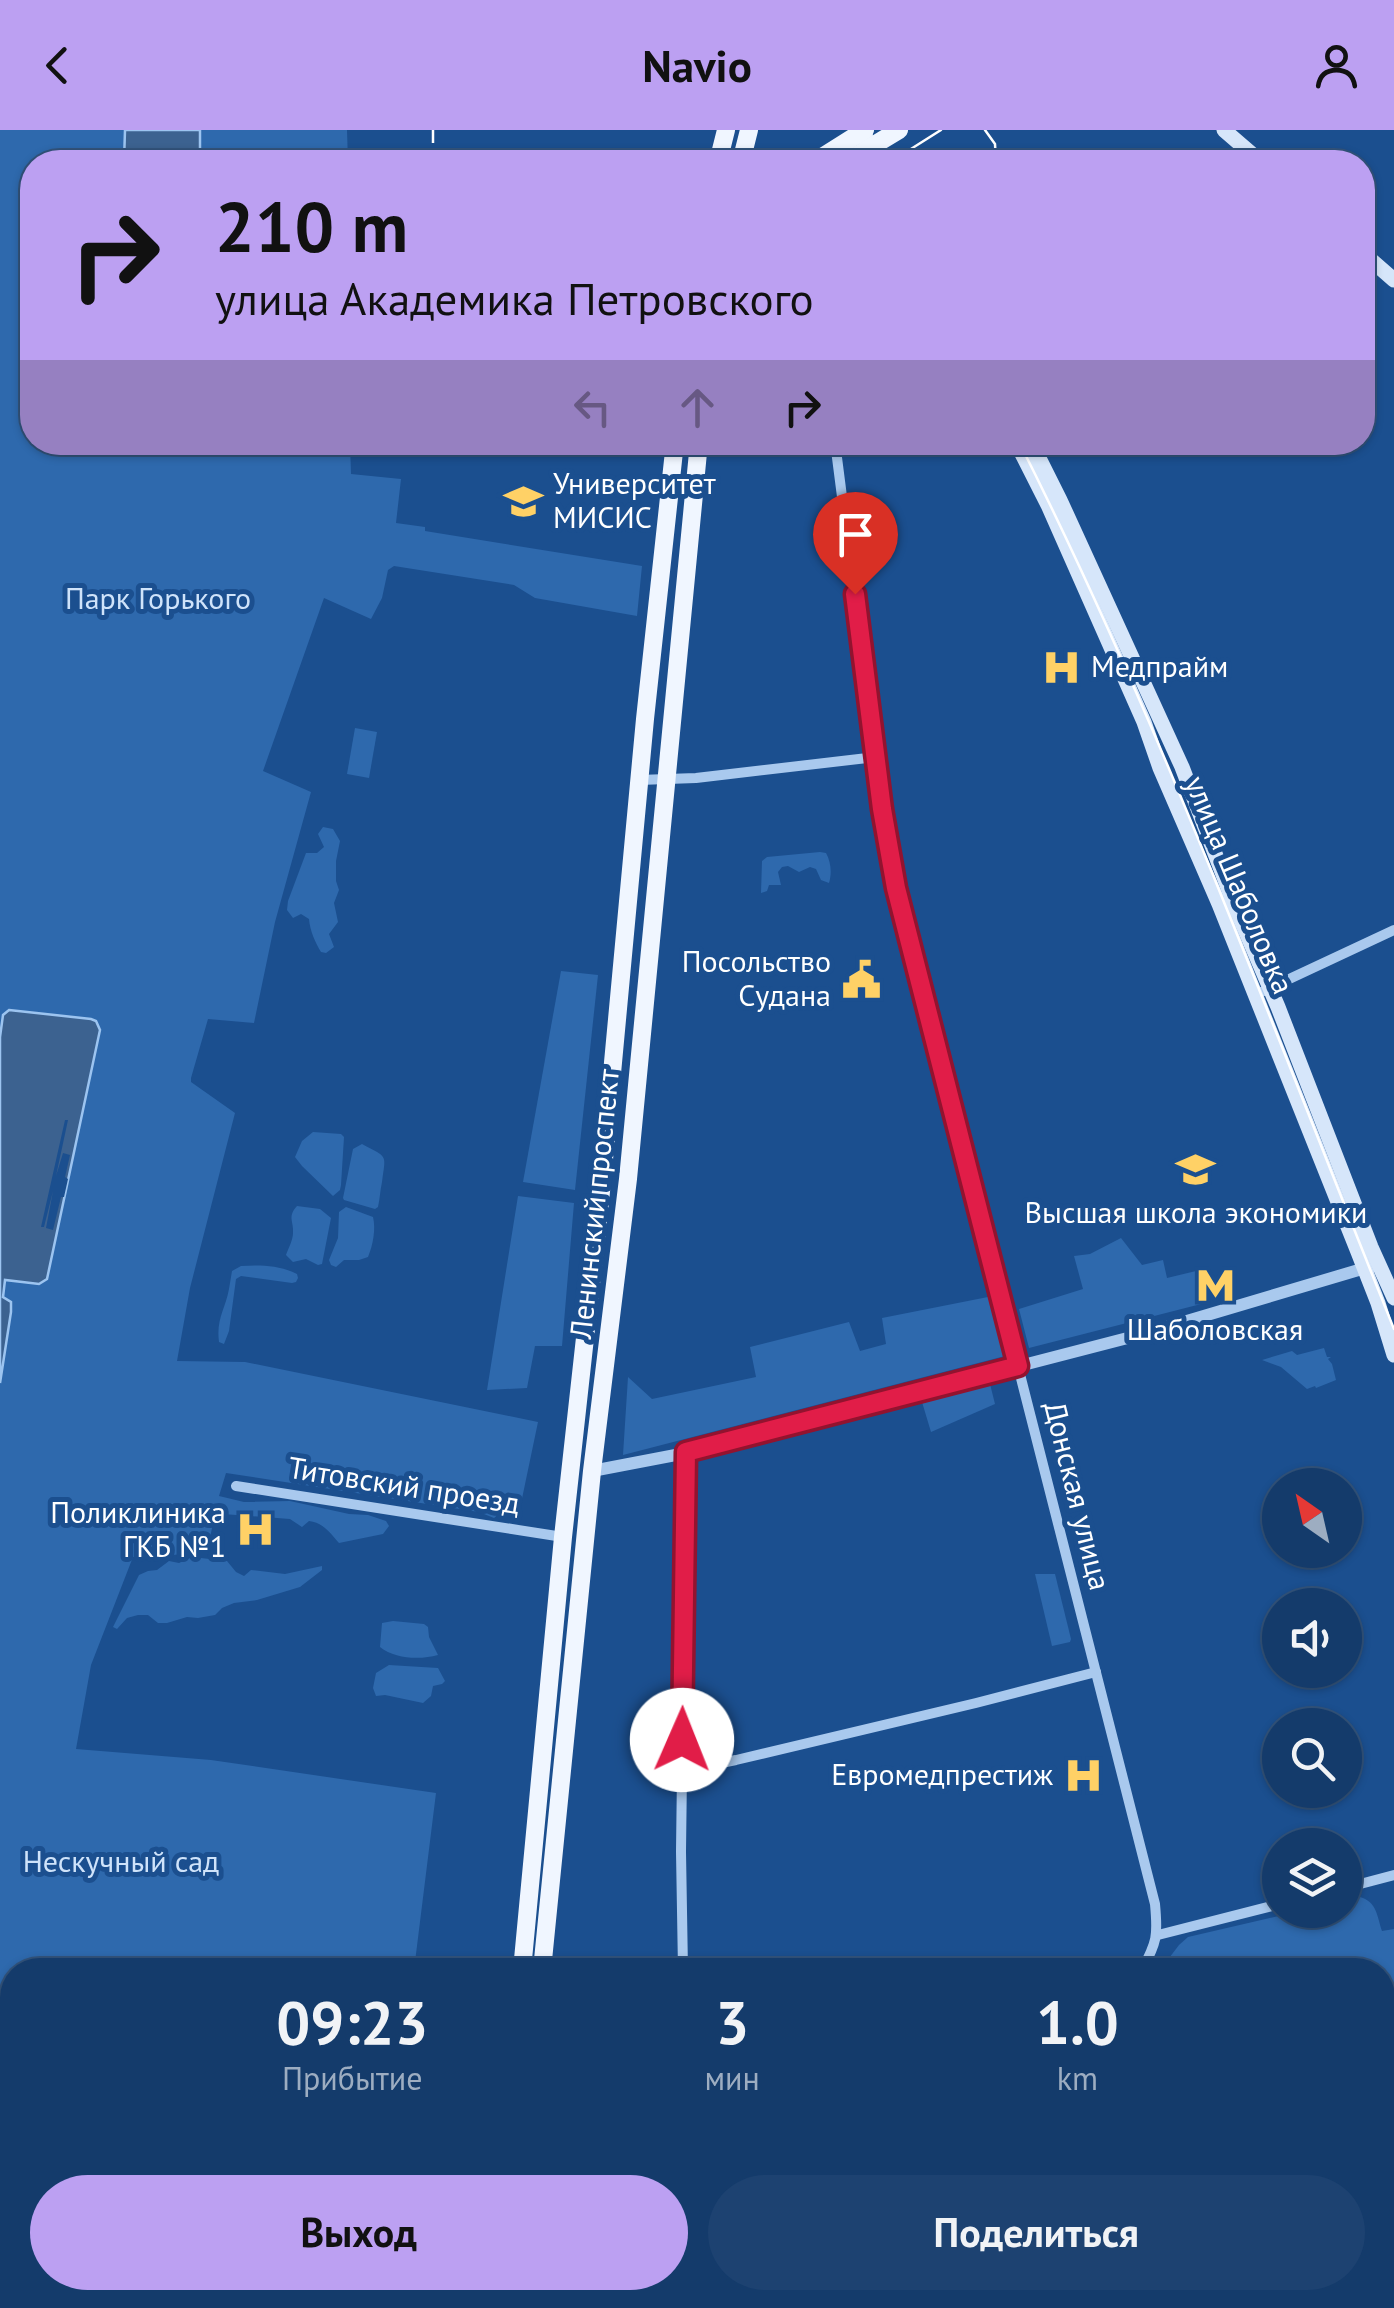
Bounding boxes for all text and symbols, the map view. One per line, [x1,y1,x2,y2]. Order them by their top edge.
text: Navio [642,36,752,94]
icon: back [30,38,85,93]
icon: person [1309,38,1364,93]
text: 210 m [215,181,408,271]
icon: right [50,190,180,320]
text: улица Академика Петровского [215,269,814,327]
icon: left [565,380,620,435]
icon: ahead [670,380,725,435]
icon: right [775,380,830,435]
place label: Университет МИСИС [553,463,716,536]
school or university icon: Университет МИСИС [502,480,544,522]
pin [813,492,898,595]
icon: arrive [828,507,883,562]
park label: Парк Горького [65,578,251,617]
hospital icon: Медпрайм [1040,646,1082,688]
place label: Медпрайм [1091,646,1228,685]
street label: улица Шаболовка [1177,770,1304,999]
place label: Посольство Судана [682,941,831,1014]
public building icon: Посольство Судана [840,958,882,1000]
street label: Ленинский проспект [560,1067,627,1342]
school or university icon: Высшая школа экономики [1175,1148,1217,1190]
place label: Высшая школа экономики [1025,1192,1367,1231]
metro station icon: Шаболовская [1194,1265,1236,1307]
place label: Шаболовская [1127,1309,1303,1348]
street label: Донская улица [1036,1397,1121,1594]
street label: Титовский проезд [286,1447,523,1522]
north arrow [1262,1468,1362,1568]
map controls [1262,1468,1362,1928]
place label: Поликлиника ГКБ №1 [50,1492,226,1565]
hospital icon: Поликлиника ГКБ №1 [235,1509,277,1551]
button: sound [1262,1588,1362,1688]
position arrow [630,1688,734,1792]
button: search [1262,1708,1362,1808]
place label: Евромедпрестиж [831,1754,1053,1793]
hospital icon: Евромедпрестиж [1062,1754,1104,1796]
button: layers [1262,1828,1362,1928]
park label: Нескучный сад [23,1841,219,1880]
text: 09:23 [276,1983,428,2061]
text: 3 [715,1983,749,2061]
text: 1.0 [1036,1983,1119,2061]
text: Прибытие [282,2057,423,2099]
text: мин [704,2057,760,2099]
text: km [1057,2057,1098,2099]
button: Выход [30,2175,688,2290]
button: Поделиться [708,2175,1365,2290]

